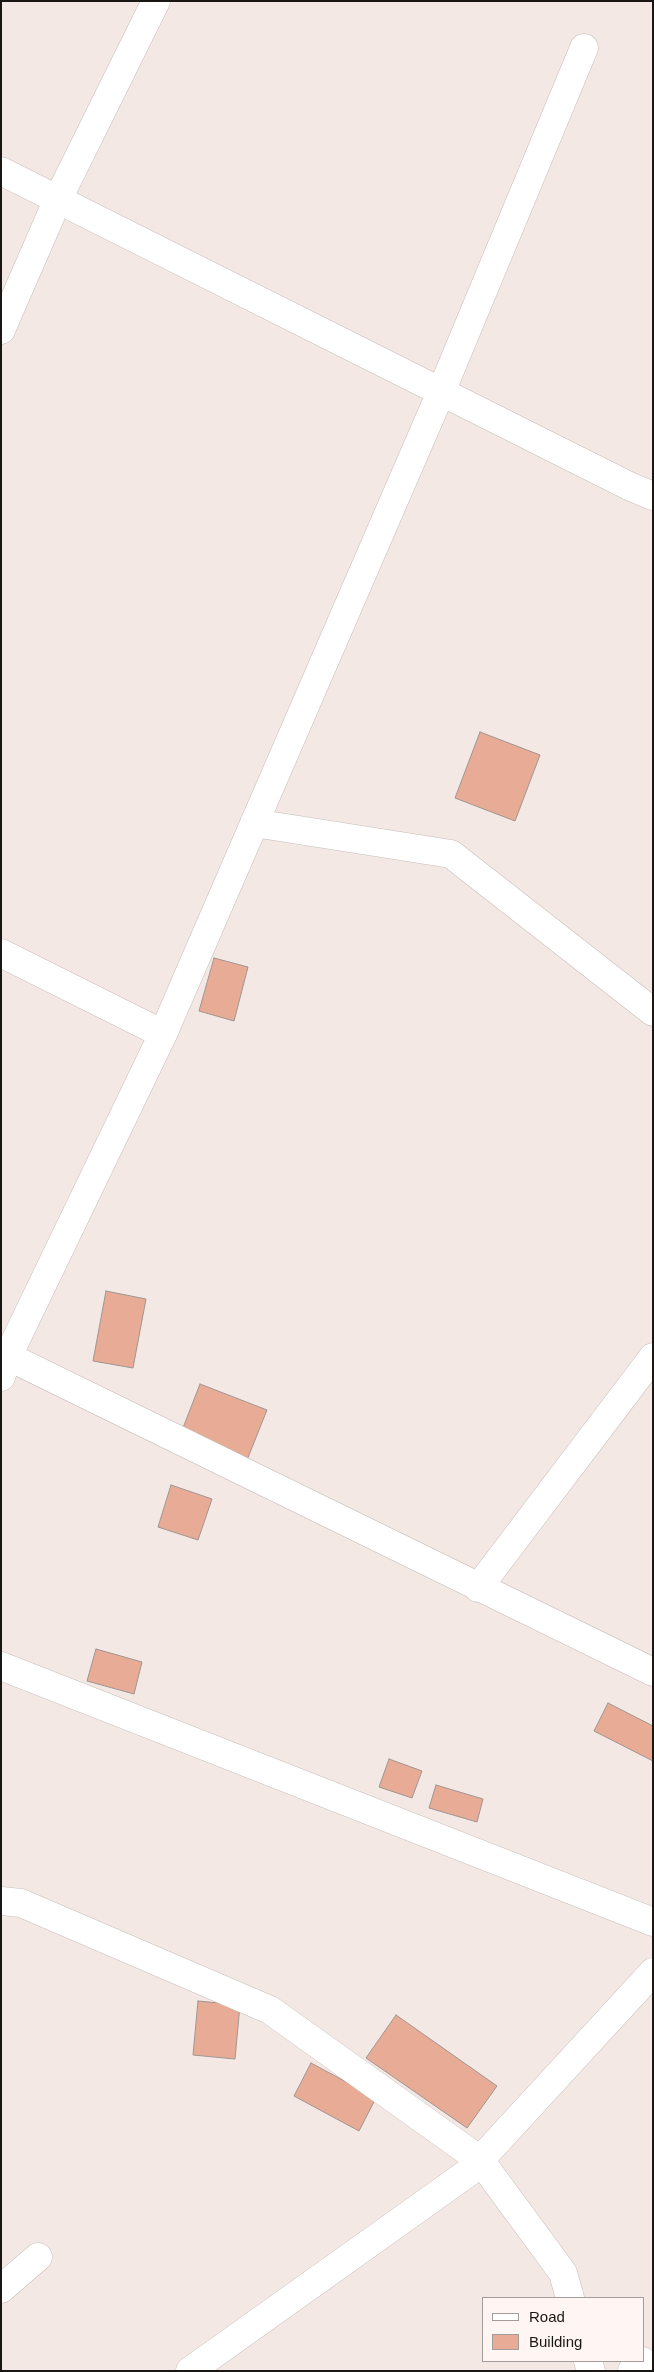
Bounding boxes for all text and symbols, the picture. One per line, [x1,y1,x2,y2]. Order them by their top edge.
legend [482,2297,644,2362]
text: Road [529,2308,565,2325]
text: Building [529,2333,582,2350]

